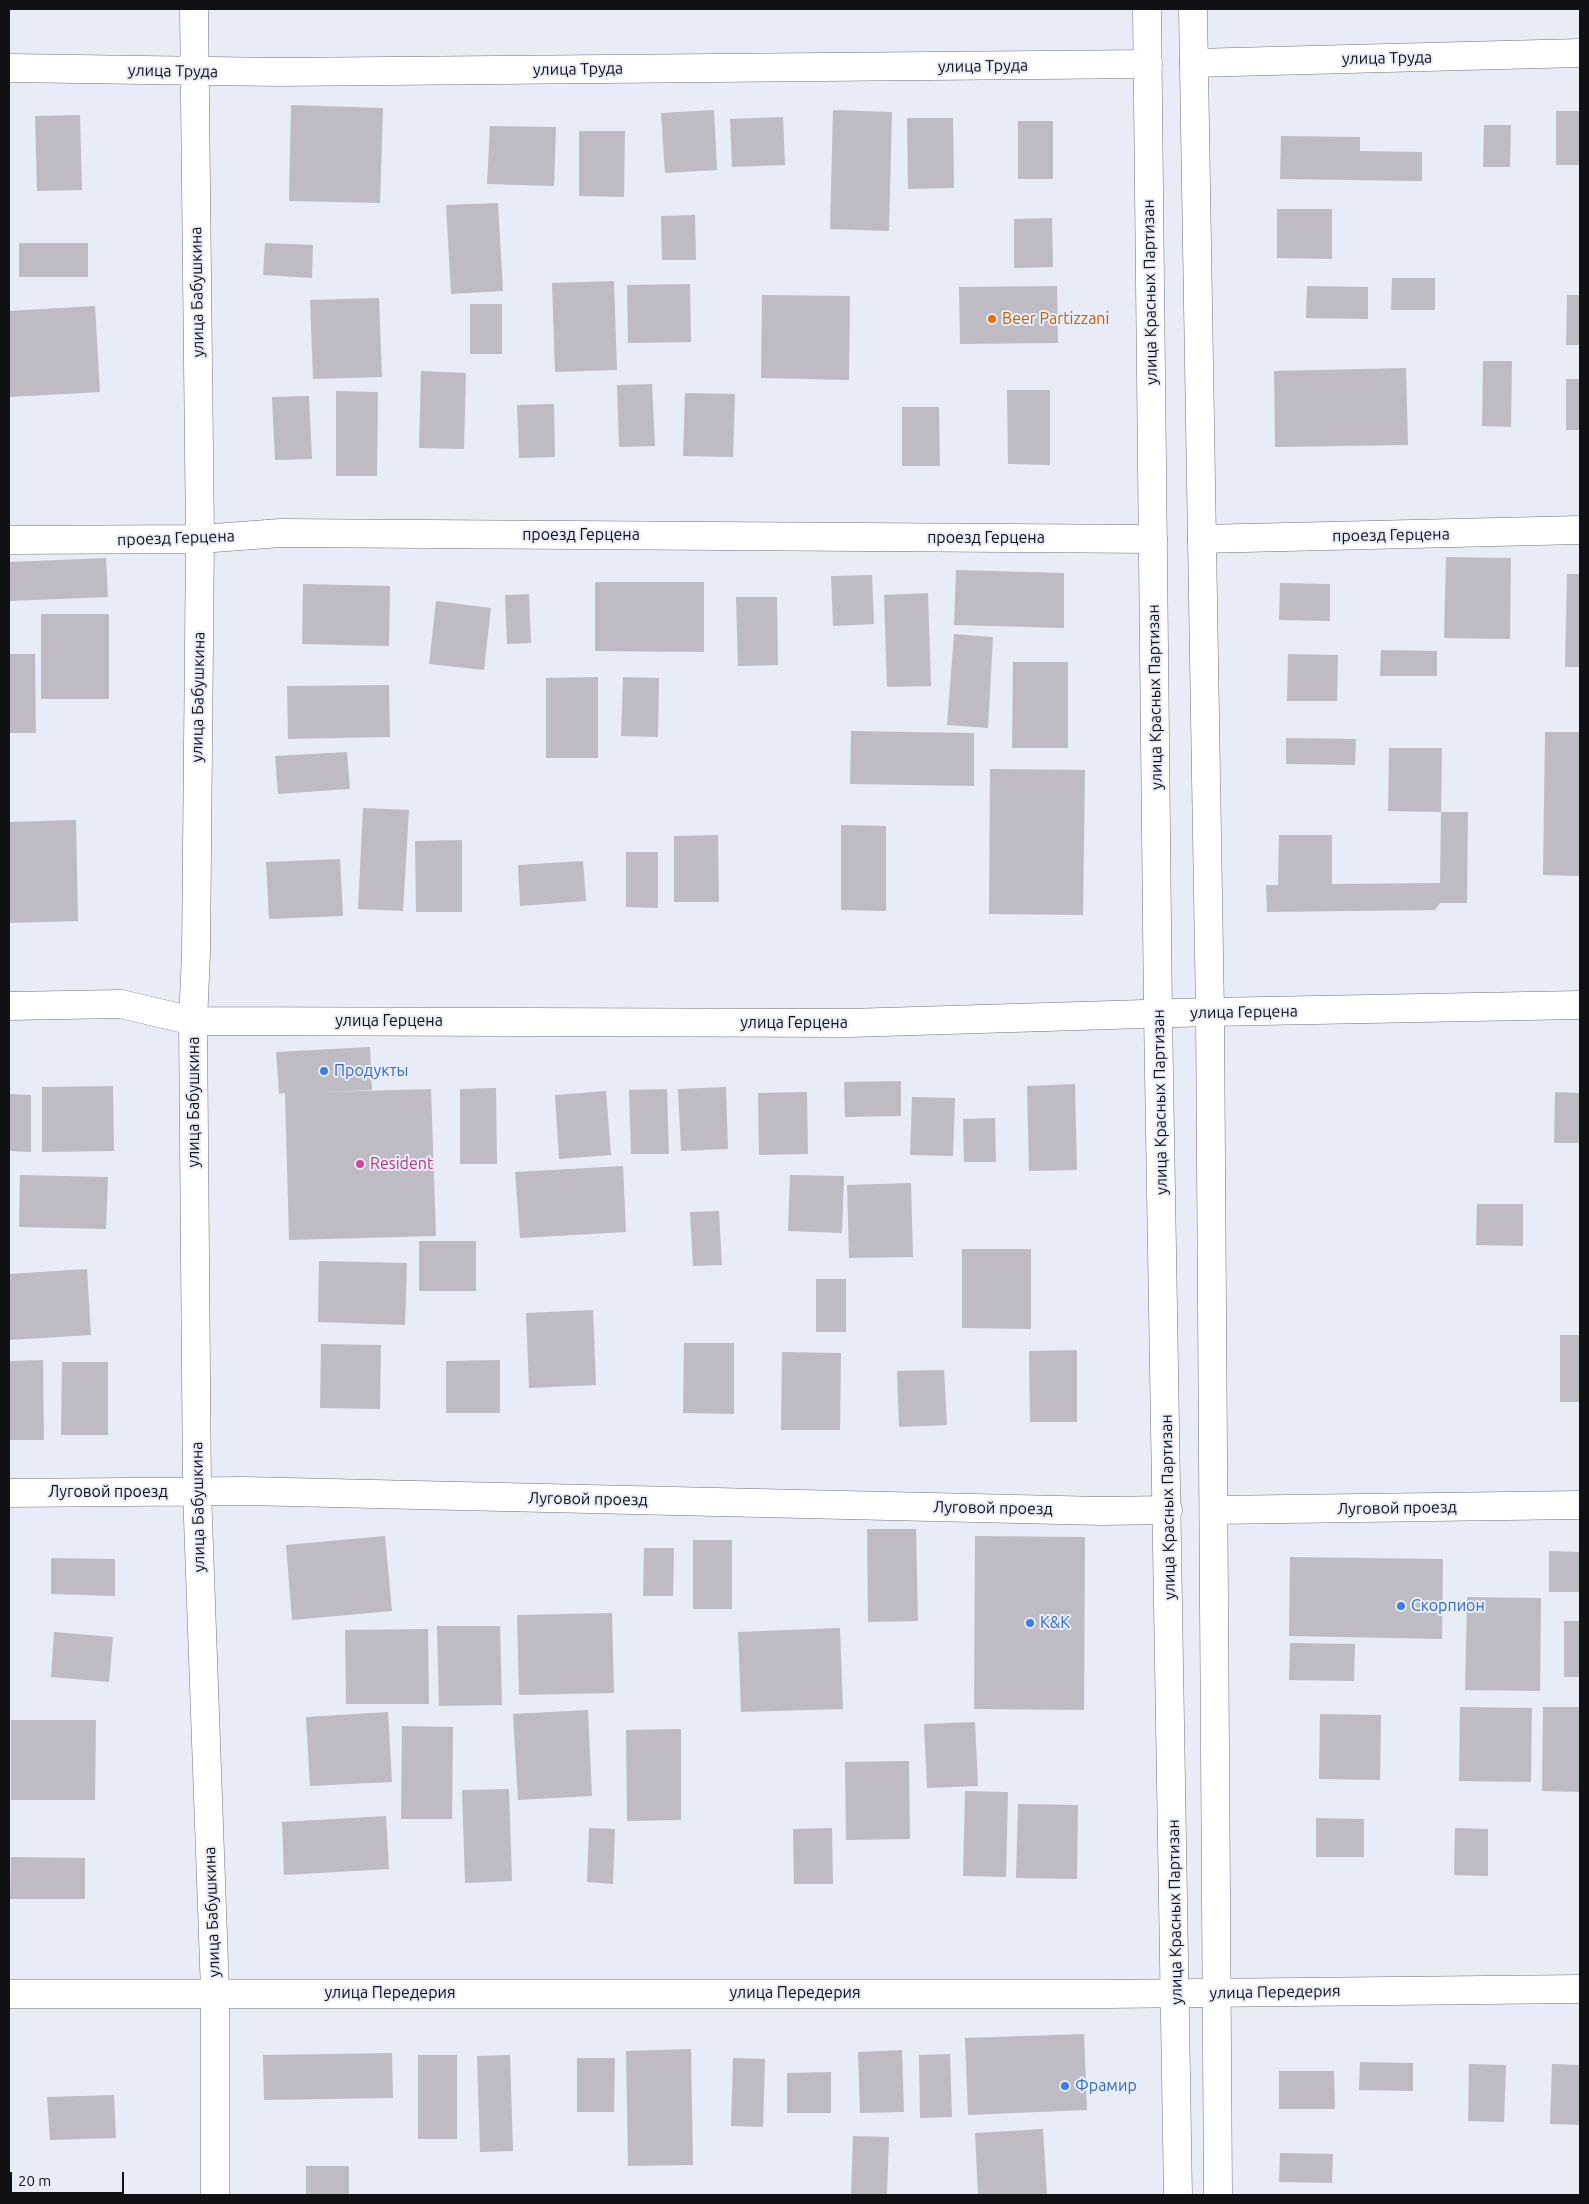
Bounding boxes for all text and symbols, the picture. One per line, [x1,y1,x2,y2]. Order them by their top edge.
street label: улица Труда [1342,48,1432,68]
street label: улица Труда [938,56,1028,76]
street label: улица Труда [533,59,623,79]
street label: улица Труда [128,61,218,81]
street label: улица Красных Партизан [1139,199,1161,385]
street label: улица Бабушкина [186,226,208,358]
place label: Beer Partizzani [1002,309,1109,329]
marker: Beer Partizzani [986,313,998,325]
street label: проезд Герцена [1332,524,1450,546]
street label: проезд Герцена [522,525,640,545]
street label: проезд Герцена [117,526,235,550]
street label: проезд Герцена [927,528,1045,548]
street label: улица Красных Партизан [1144,604,1166,790]
street label: улица Бабушкина [187,631,209,763]
street label: улица Герцена [1190,1001,1298,1023]
street label: улица Красных Партизан [1149,1009,1171,1195]
street label: улица Герцена [335,1011,443,1031]
street label: улица Герцена [740,1013,848,1033]
street label: улица Бабушкина [184,1037,204,1167]
place label: Продукты [334,1061,409,1081]
marker: Продукты [318,1065,330,1077]
place label: Resident [370,1154,433,1174]
marker: Resident [354,1158,366,1170]
street label: улица Красных Партизан [1157,1414,1179,1600]
street label: улица Бабушкина [187,1441,209,1573]
street label: Луговой проезд [48,1482,168,1502]
street label: Луговой проезд [528,1488,648,1510]
street label: Луговой проезд [933,1497,1053,1519]
street label: Луговой проезд [1337,1497,1457,1519]
place label: Скорпион [1411,1596,1485,1616]
marker: Скорпион [1395,1600,1407,1612]
place label: K&K [1040,1613,1070,1633]
marker: K&K [1024,1617,1036,1629]
street label: улица Красных Партизан [1164,1819,1186,2005]
street label: улица Бабушкина [200,1846,224,1978]
street label: улица Передерия [1209,1981,1341,2003]
street label: улица Передерия [324,1983,456,2003]
street label: улица Передерия [729,1983,861,2003]
place label: Фрамир [1075,2076,1137,2096]
marker: Фрамир [1059,2080,1071,2092]
scale bar [12,2162,126,2194]
text: 20 m [18,2172,51,2189]

